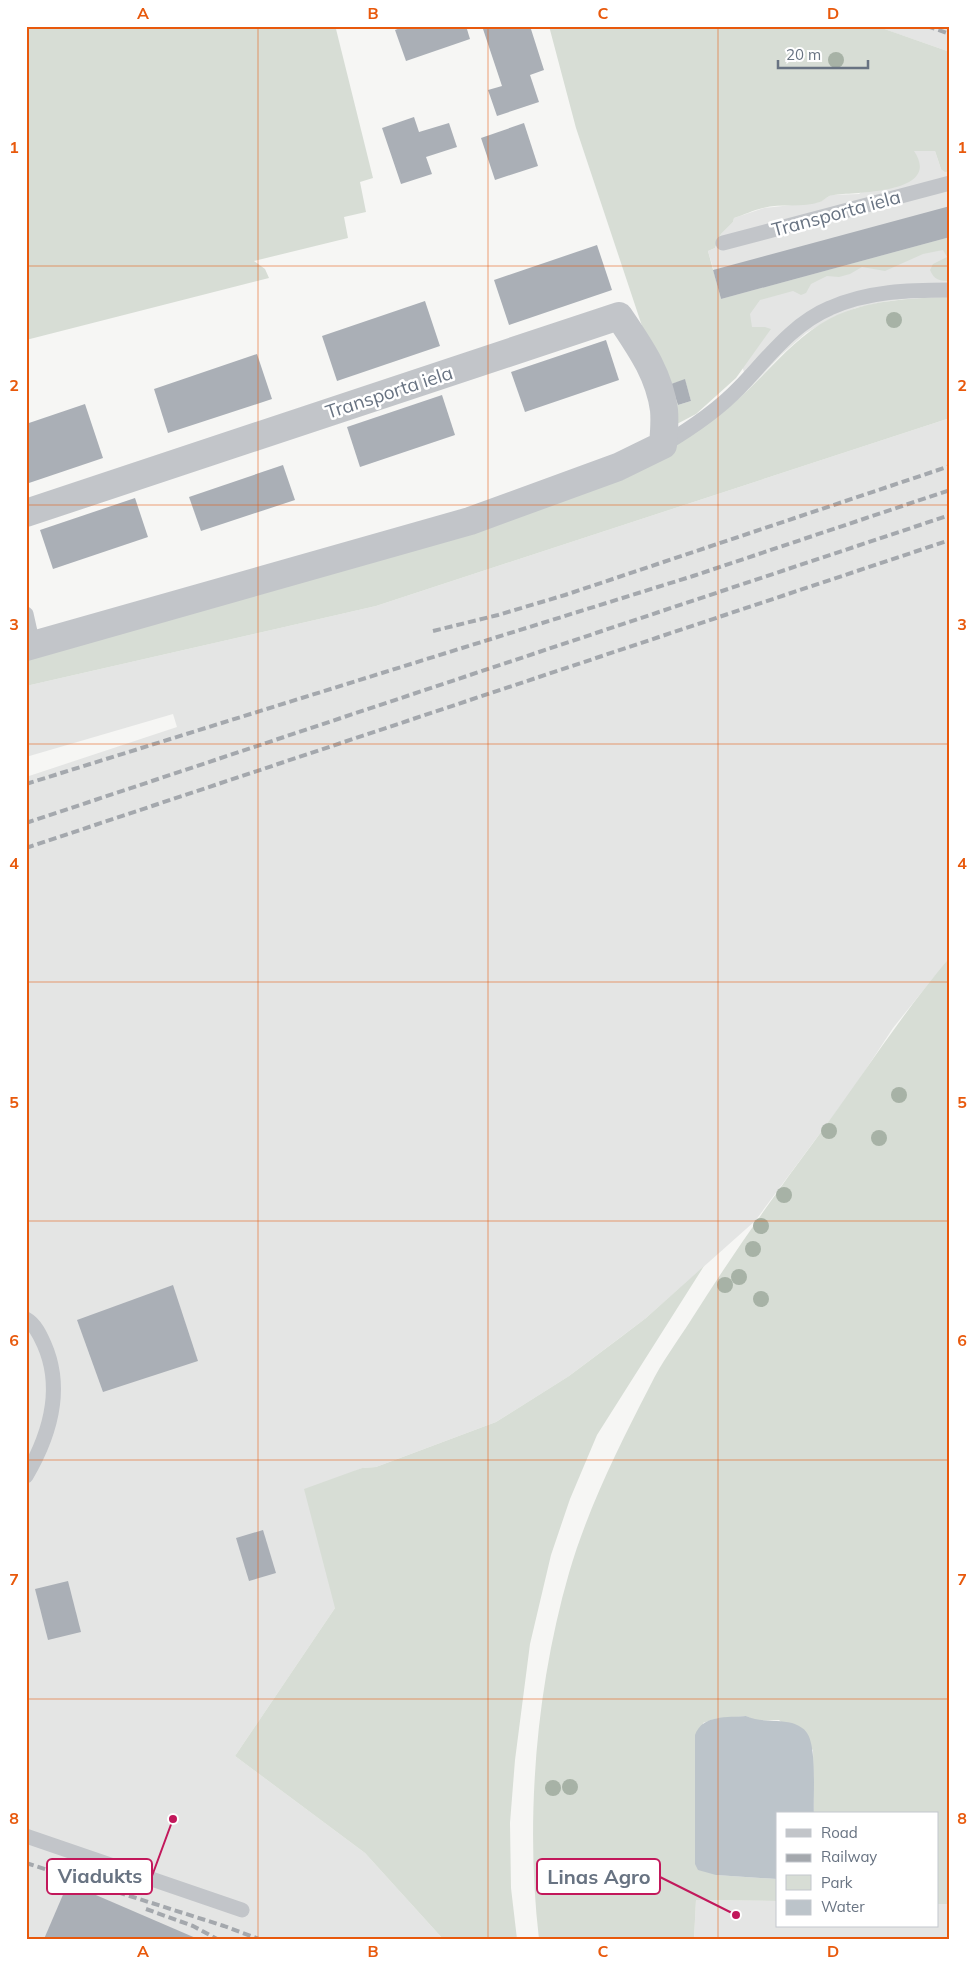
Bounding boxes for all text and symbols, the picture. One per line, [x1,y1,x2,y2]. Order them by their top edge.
text: A [137,3,149,23]
text: B [367,3,379,23]
text: C [598,3,609,23]
text: D [827,3,839,23]
scale bar [778,38,868,70]
text: 20 m [786,45,821,64]
text: 1 [9,137,19,157]
text: 1 [957,137,967,157]
street label: Transporta iela [769,184,903,242]
street label: Transporta iela [322,360,456,424]
text: 2 [9,375,19,395]
text: 2 [957,375,967,395]
text: 3 [9,614,19,634]
text: 3 [957,614,967,634]
text: 4 [9,853,19,873]
text: 4 [957,853,967,873]
text: 5 [9,1092,19,1112]
text: 5 [957,1092,967,1112]
text: 6 [9,1330,19,1350]
text: 6 [957,1330,967,1350]
text: 7 [9,1569,19,1589]
text: 7 [957,1569,967,1589]
text: 8 [9,1808,19,1828]
text: 8 [957,1808,967,1828]
legend [776,1812,938,1928]
text: Road [821,1823,858,1842]
text: Railway [821,1847,877,1866]
callout: Viadukts [47,1859,152,1894]
callout: Linas Agro [537,1859,660,1894]
text: Viadukts [57,1863,142,1888]
text: Linas Agro [547,1864,651,1889]
text: Park [821,1873,853,1892]
text: Water [821,1897,865,1916]
text: A [137,1941,149,1961]
text: B [367,1941,379,1961]
text: C [598,1941,609,1961]
text: D [827,1941,839,1961]

